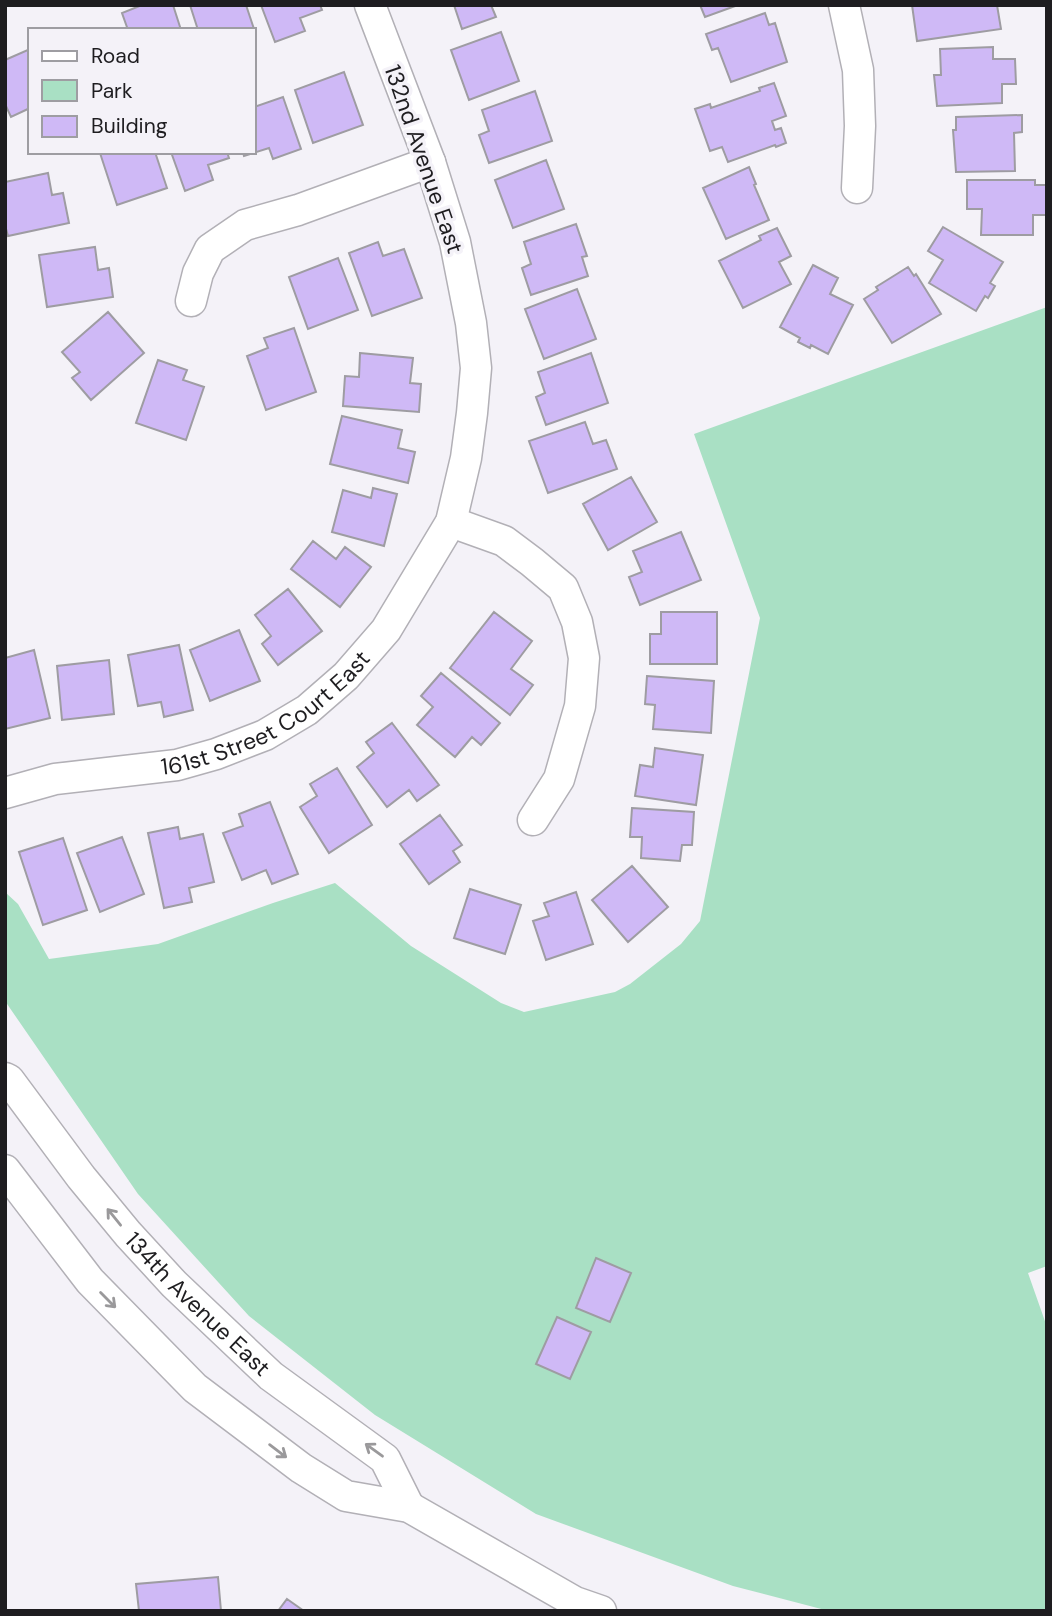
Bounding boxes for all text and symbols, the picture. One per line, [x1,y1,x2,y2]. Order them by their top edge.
legend [28,28,256,154]
text: Road [91,42,140,70]
street label: 132nd Avenue East [378,61,470,257]
text: Park [91,77,133,105]
text: Building [91,112,168,140]
street label: 161st Street Court East [159,644,376,782]
one-way arrow [106,1209,122,1227]
street label: 134th Avenue East [119,1226,277,1383]
one-way arrow [100,1291,117,1308]
one-way arrow [268,1443,287,1458]
one-way arrow [365,1443,384,1458]

